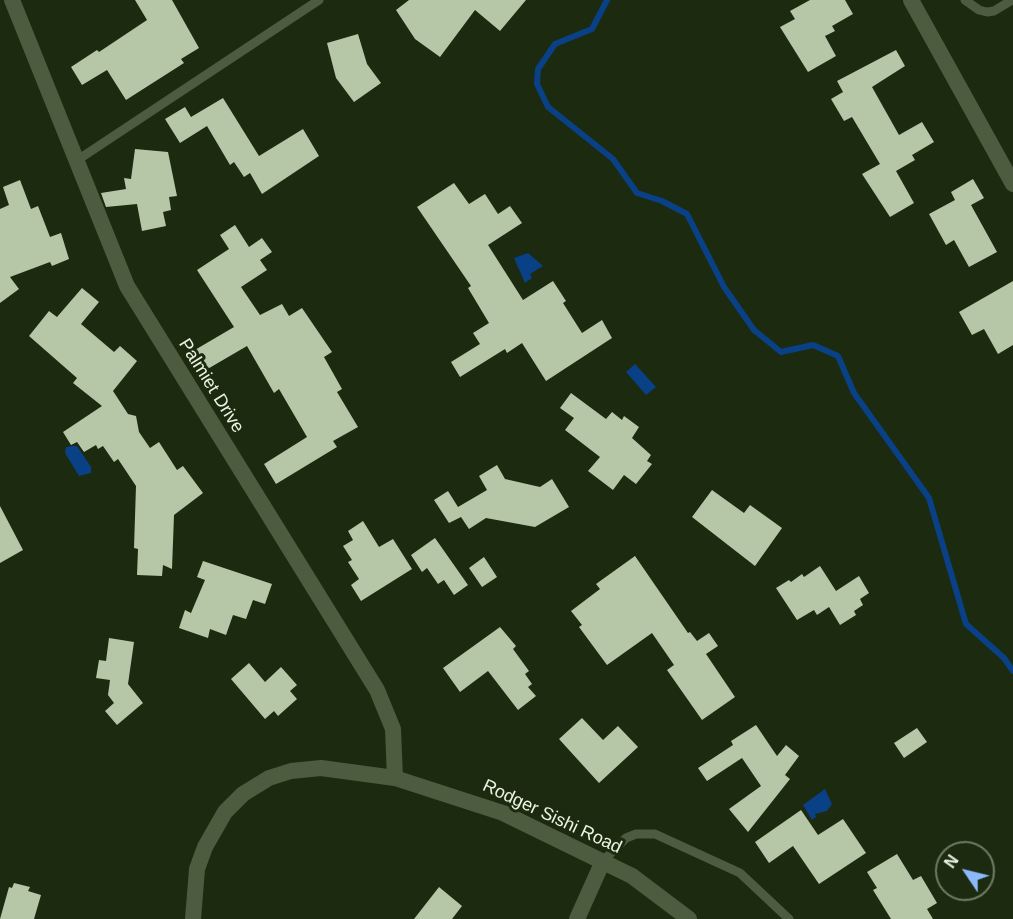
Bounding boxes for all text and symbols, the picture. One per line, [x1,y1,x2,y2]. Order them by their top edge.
street label: Palmiet Drive [173,335,249,437]
street label: Rodger Sishi Road [479,775,625,859]
north arrow [935,841,995,901]
text: N [941,852,962,871]

